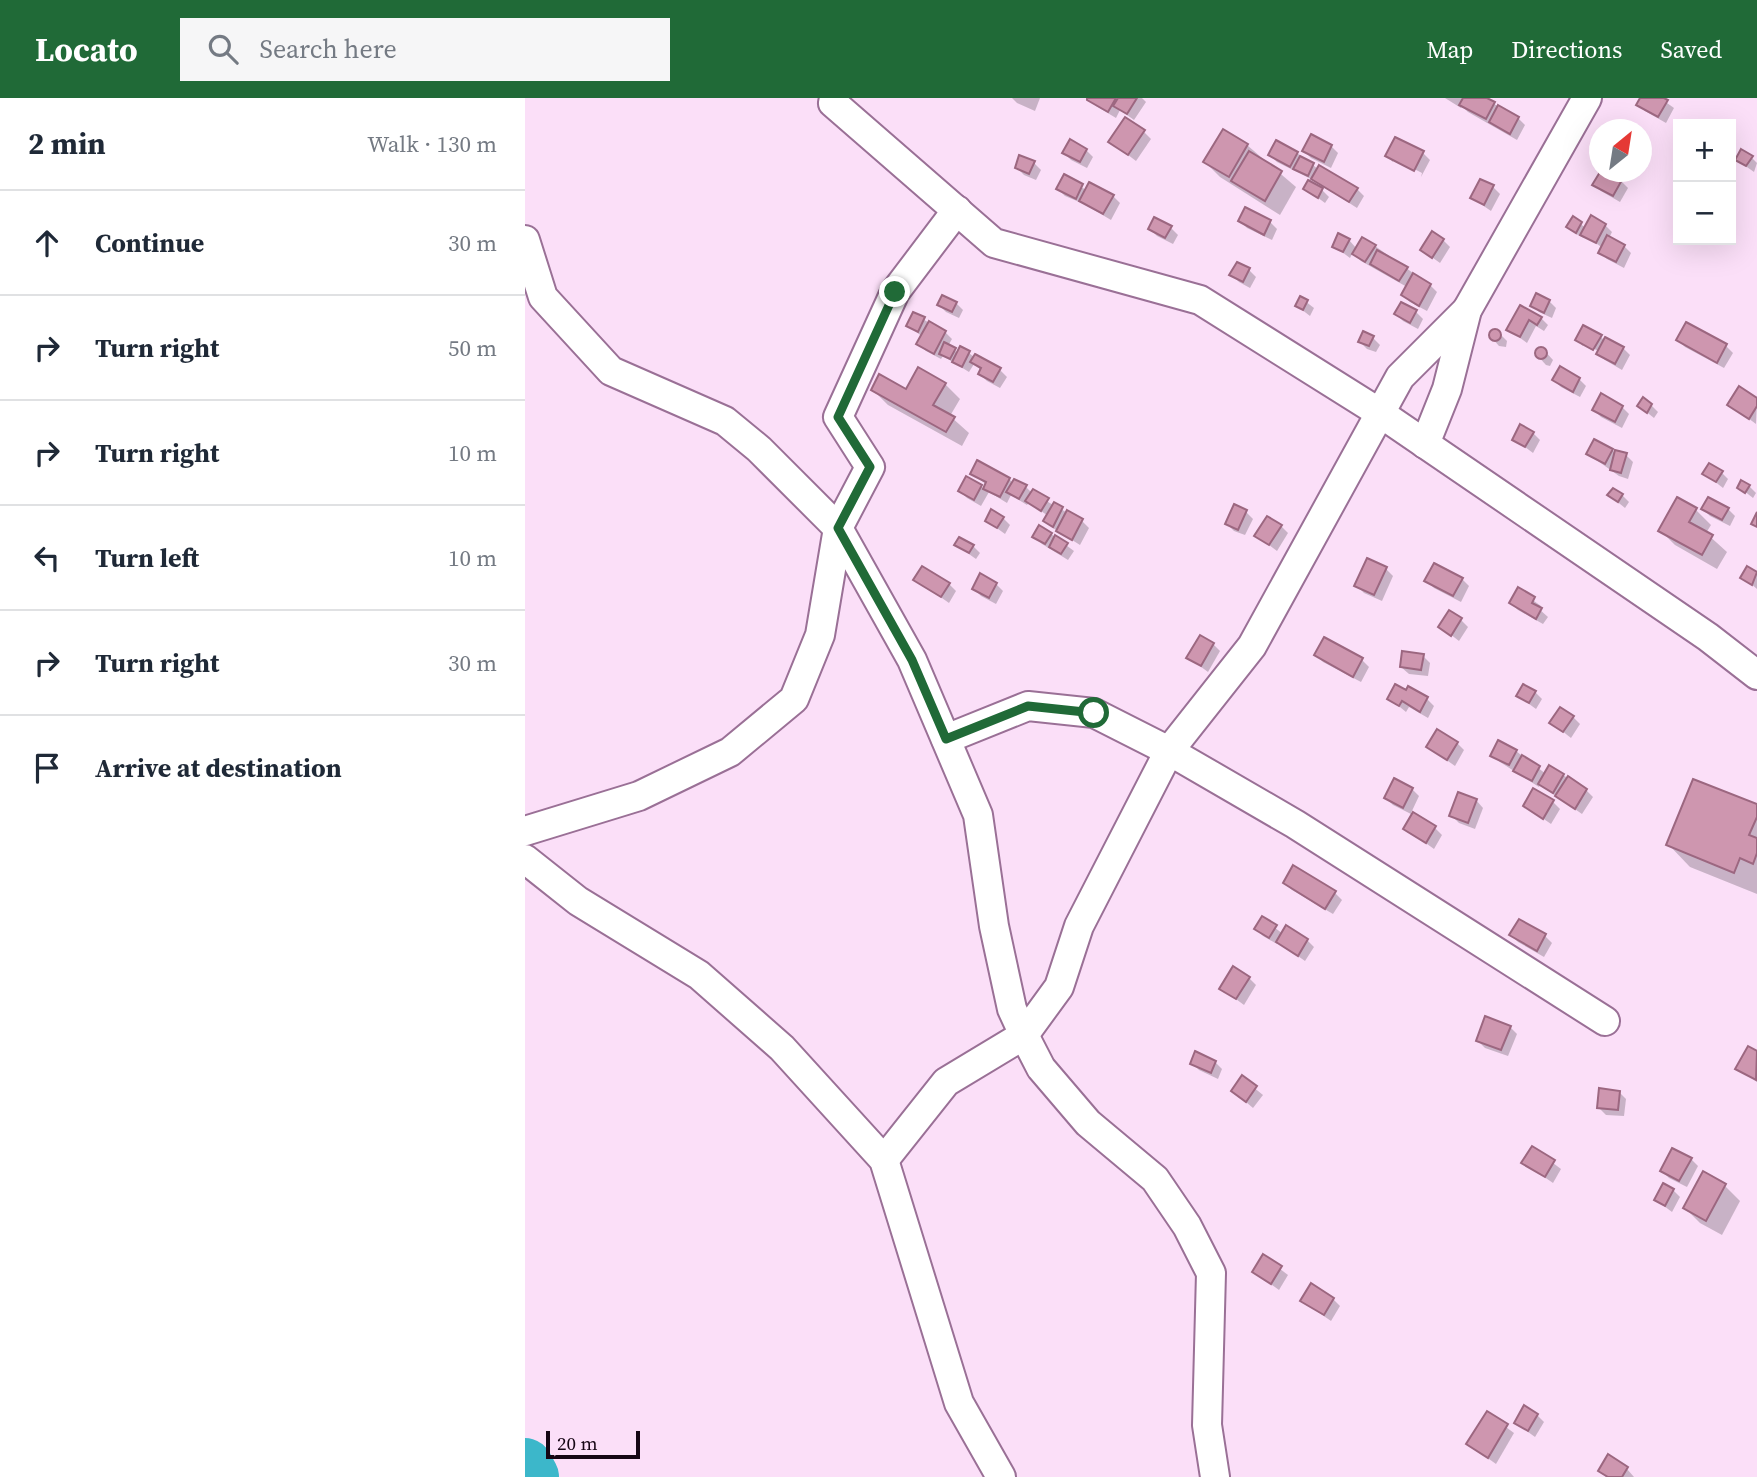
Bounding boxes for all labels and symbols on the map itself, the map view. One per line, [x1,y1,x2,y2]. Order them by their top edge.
north arrow [1589,119,1652,182]
route end [879,276,910,307]
route start [1078,697,1109,728]
scale bar [546,1428,641,1460]

